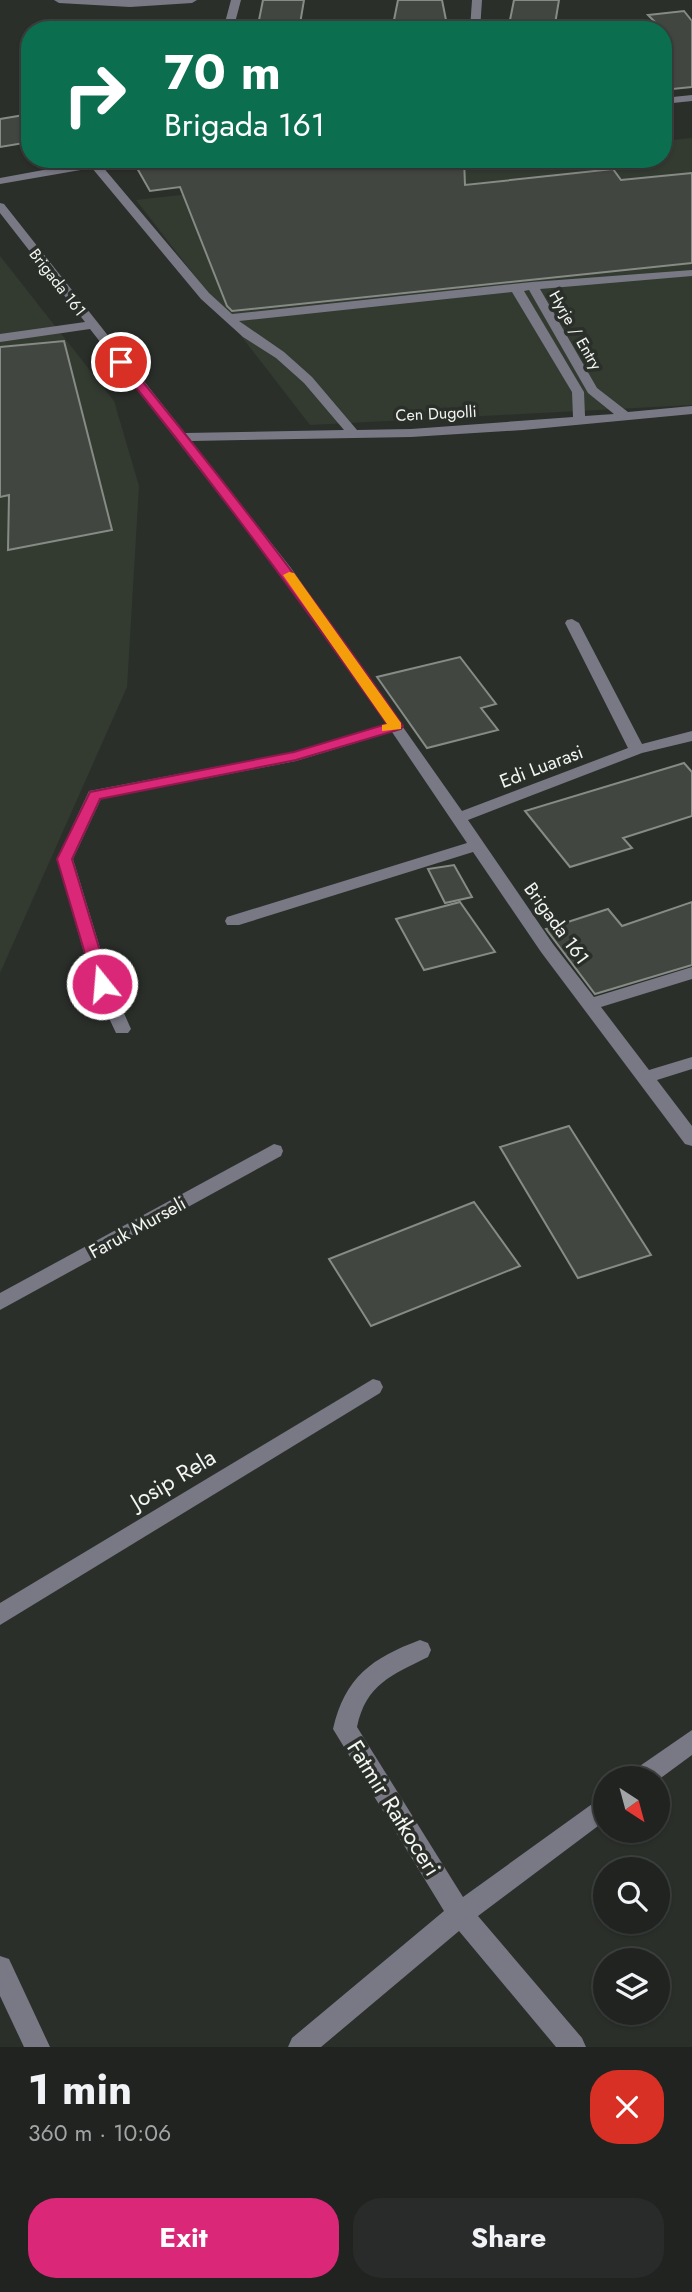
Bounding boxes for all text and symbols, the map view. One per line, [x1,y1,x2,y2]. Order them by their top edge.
text: 70 m [164,37,281,107]
icon: right [49,49,140,140]
text: Brigada 161 [164,102,325,148]
street label: Brigada 161 [24,243,91,321]
street label: Hyrje / Entry [544,286,608,375]
pin [91,332,151,392]
icon: arrive [102,343,140,381]
street label: Cen Dugolli [395,400,477,427]
street label: Edi Luarasi [496,738,587,795]
street label: Brigada 161 [518,877,596,970]
position arrow [65,947,139,1021]
street label: Faruk Murseli [84,1190,191,1265]
street label: Josip Rela [121,1440,222,1519]
street label: Fatmir Ratkoceri [339,1733,449,1883]
north arrow [593,1766,670,1843]
map controls [593,1766,670,2025]
button: search [593,1857,670,1934]
button: layers [593,1948,670,2025]
text: 1 min [28,2059,132,2120]
button: close [590,2070,664,2144]
text: 360 m · 10:06 [28,2116,171,2150]
button: Exit [28,2198,339,2278]
button: Share [353,2198,664,2278]

